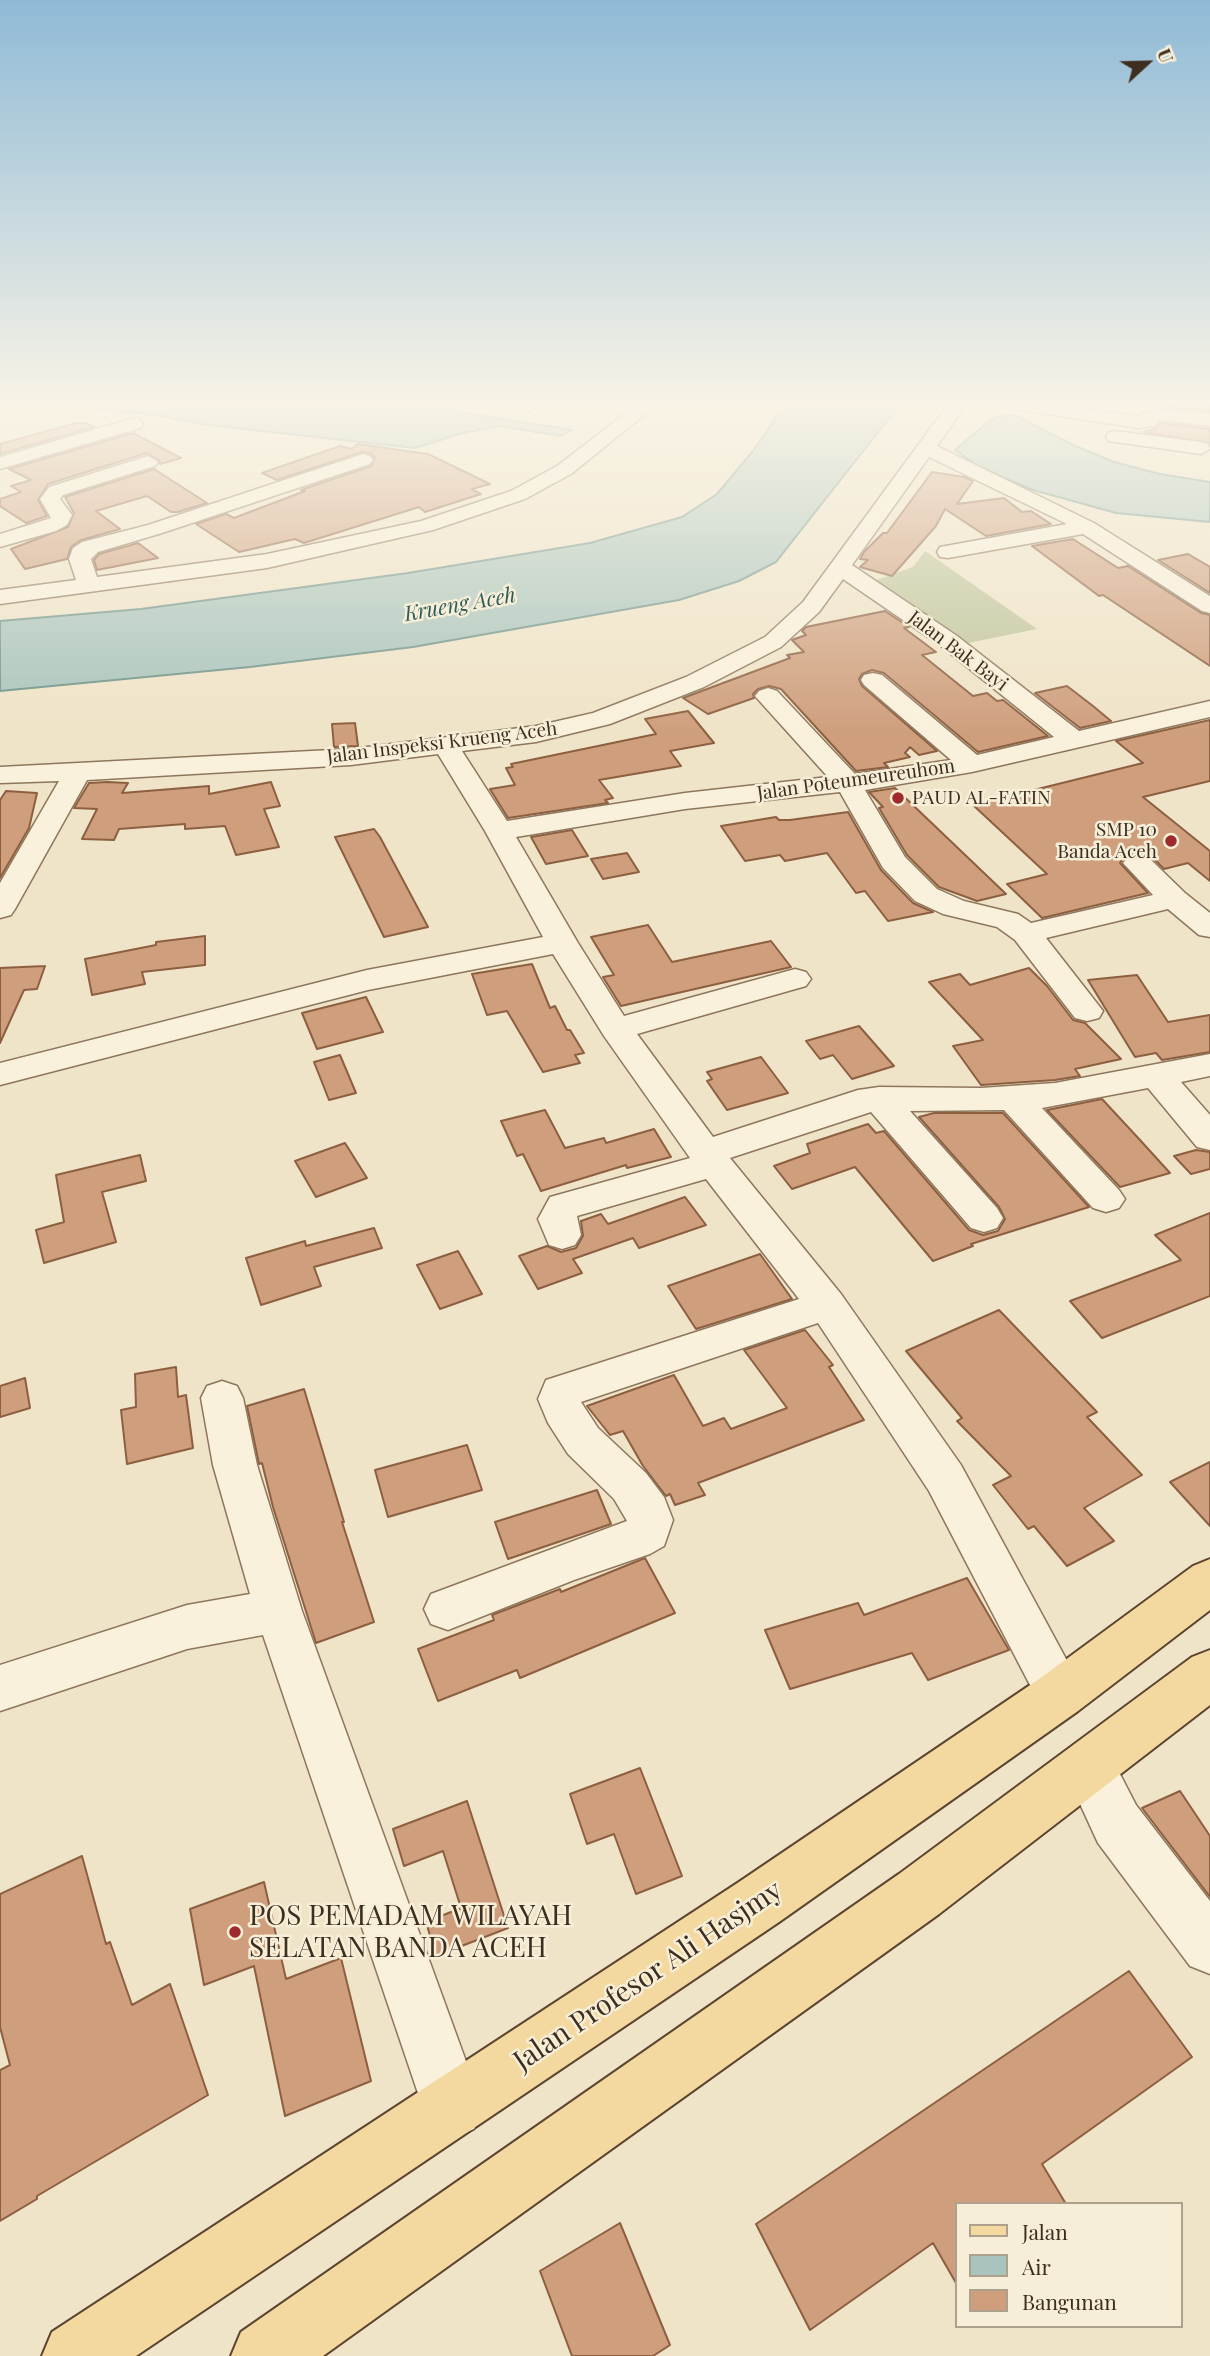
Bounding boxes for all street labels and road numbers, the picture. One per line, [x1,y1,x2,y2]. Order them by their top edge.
street label: Jalan Bak Bayi [904,606,1012,696]
street label: Jalan Inspeksi Krueng Aceh [326,718,558,768]
street label: Jalan Poteumeureuhom [756,755,956,805]
street label: Jalan Profesor Ali Hasjmy [507,1874,789,2078]

